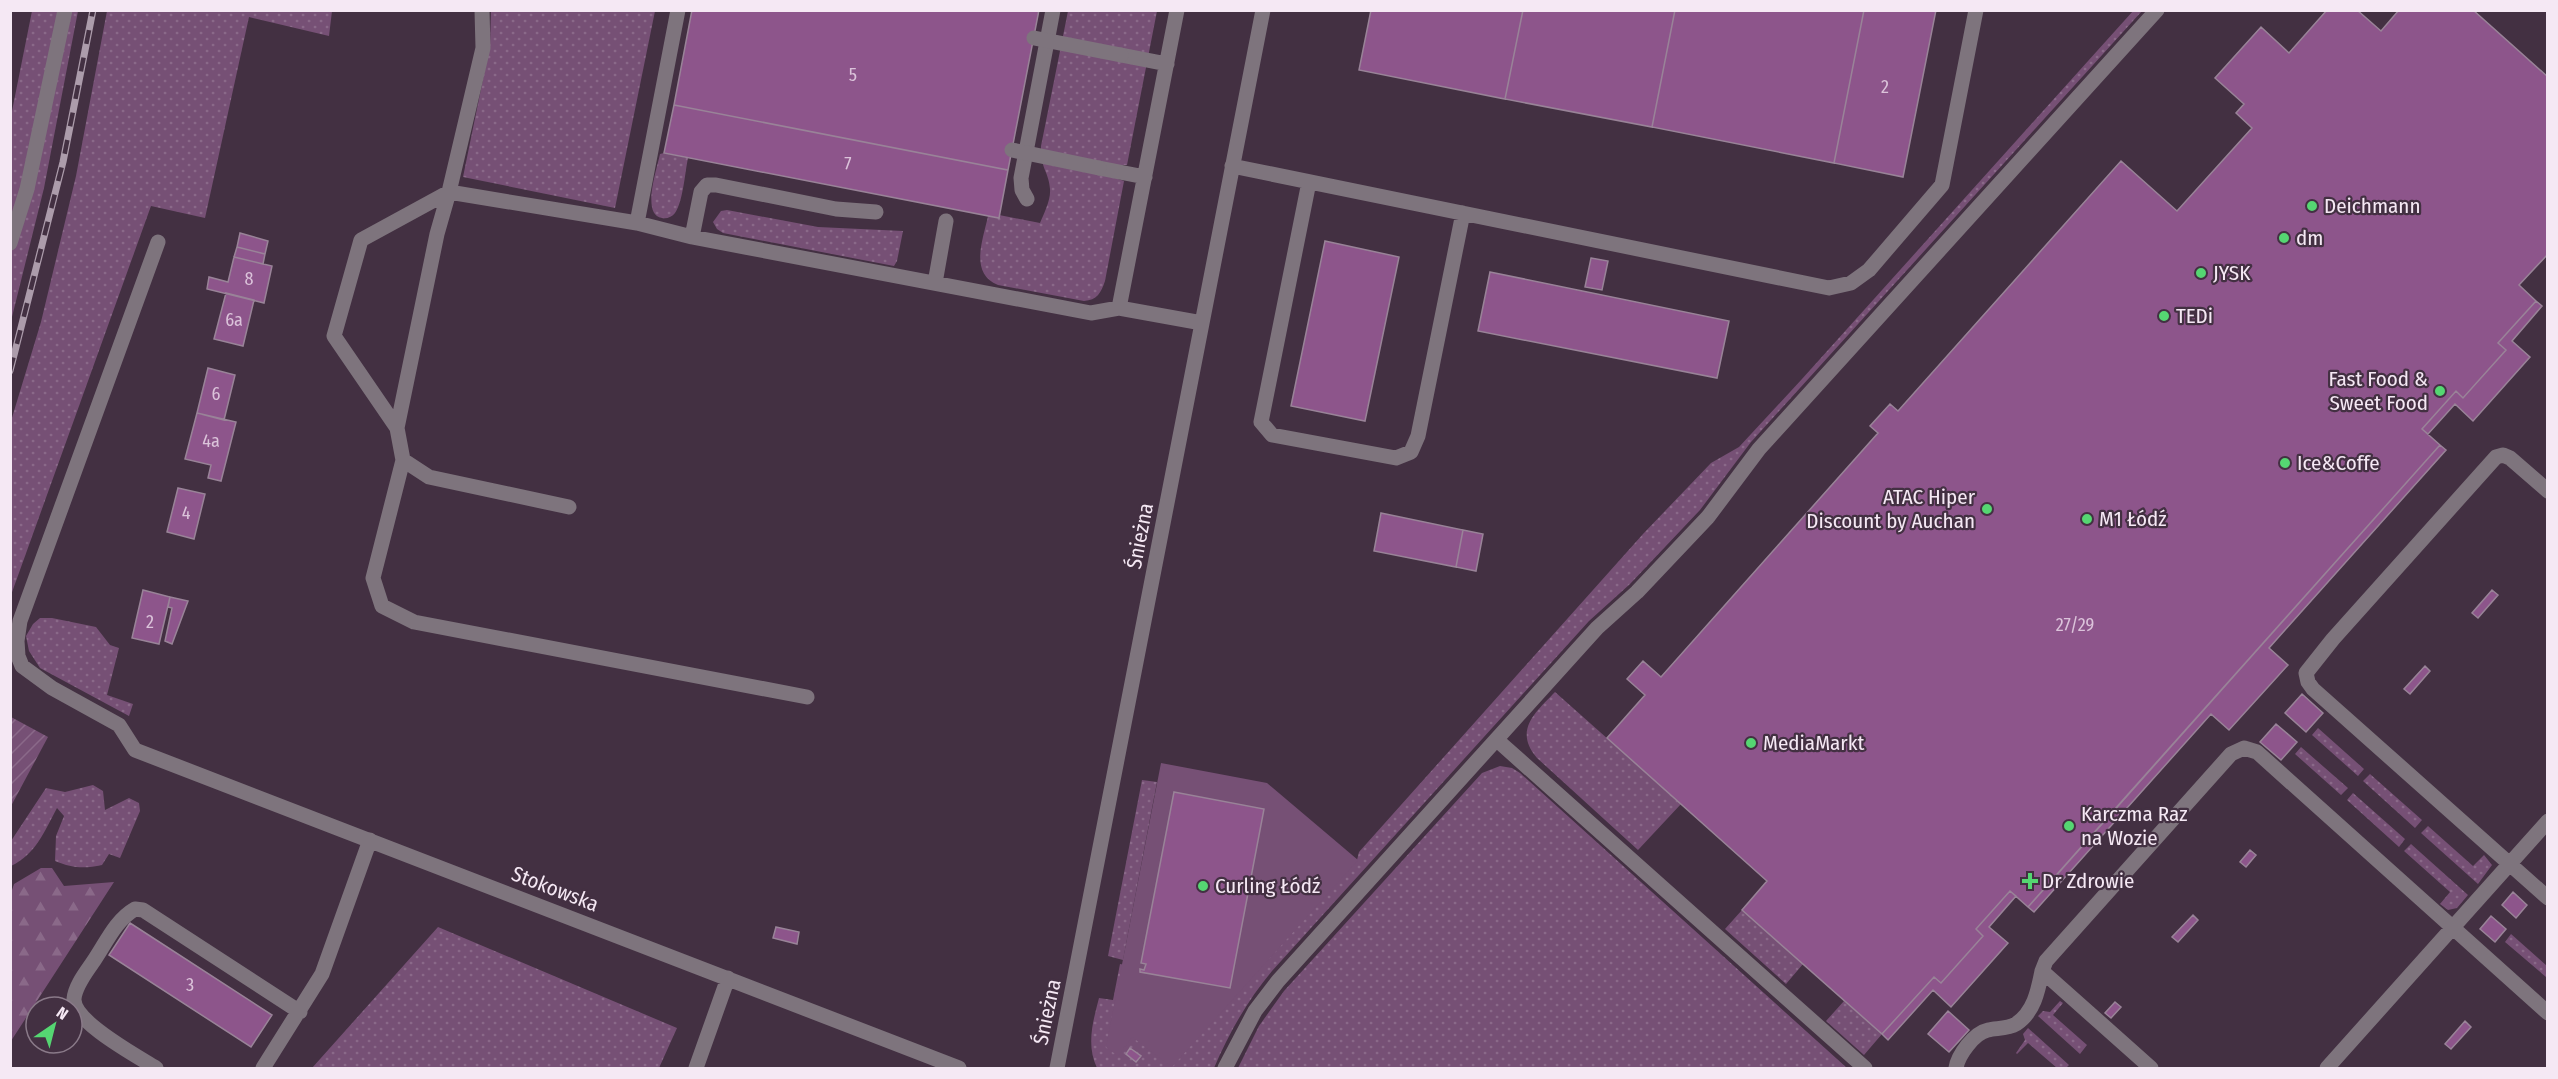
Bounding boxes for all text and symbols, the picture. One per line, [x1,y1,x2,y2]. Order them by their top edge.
house number: 5 [849,64,857,86]
house number: 2 [1881,76,1889,98]
house number: 7 [844,153,852,175]
place label: Deichmann [2324,193,2421,219]
marker: Deichmann [2305,199,2319,213]
place label: dm [2296,225,2323,251]
marker: dm [2277,231,2291,245]
place label: JYSK [2213,260,2251,286]
marker: JYSK [2194,266,2208,280]
house number: 8 [245,268,254,290]
place label: TEDi [2176,303,2213,329]
house number: 6a [225,309,243,331]
marker: TEDi [2157,309,2171,323]
place label: Fast Food & Sweet Food [2328,366,2428,416]
house number: 6 [212,383,221,405]
marker: Fast Food & Sweet Food [2433,384,2447,398]
house number: 4a [202,430,220,452]
place label: Ice&Coffe [2297,450,2380,476]
marker: Ice&Coffe [2278,456,2292,470]
place label: ATAC Hiper Discount by Auchan [1806,484,1976,534]
street label: Śnieżna [1121,501,1159,571]
house number: 4 [182,502,191,524]
marker: ATAC Hiper Discount by Auchan [1980,502,1994,516]
place label: M1 Łódź [2099,506,2167,532]
marker: M1 Łódź [2080,512,2094,526]
house number: 2 [146,611,154,633]
house number: 27/29 [2056,614,2094,636]
place label: MediaMarkt [1763,730,1864,756]
marker: MediaMarkt [1744,736,1758,750]
place label: Karczma Raz na Wozie [2081,801,2187,851]
marker: Karczma Raz na Wozie [2062,819,2076,833]
street label: Stokowska [508,861,602,917]
place label: Dr Zdrowie [2042,868,2134,894]
place label: Curling Łódź [1215,873,1320,899]
marker: Dr Zdrowie [2023,874,2037,888]
marker: Curling Łódź [1196,879,1210,893]
house number: 3 [186,974,194,996]
street label: Śnieżna [1027,977,1067,1047]
north arrow [24,995,84,1055]
text: N [53,1003,72,1024]

